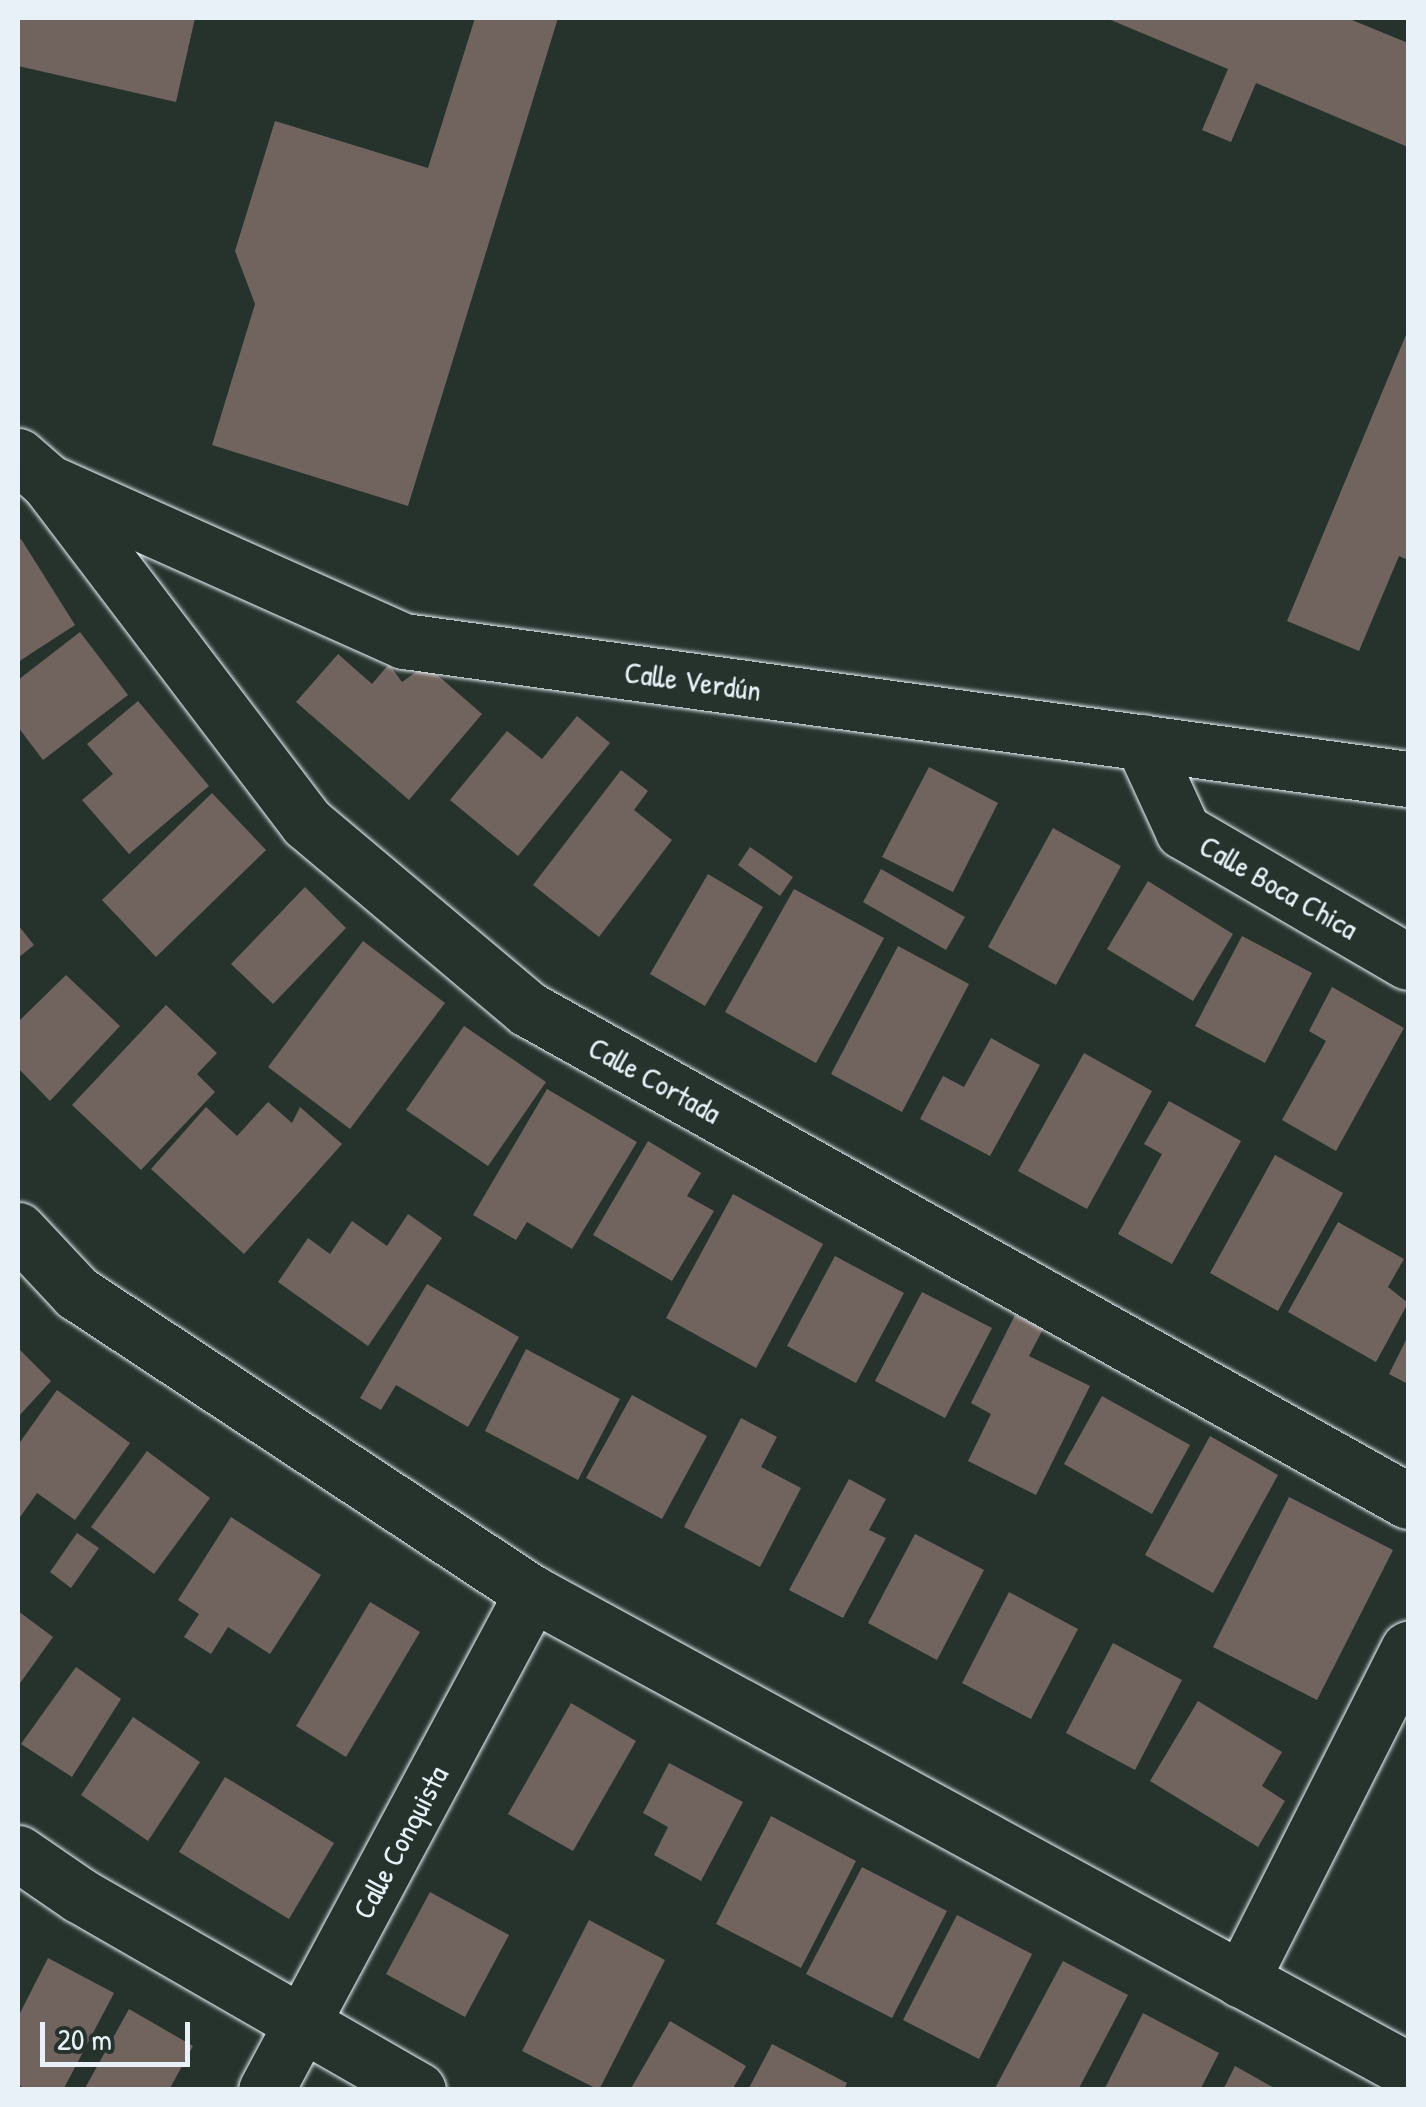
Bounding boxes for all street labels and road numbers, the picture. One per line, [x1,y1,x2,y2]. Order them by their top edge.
street label: Calle Verdún [622,654,764,708]
street label: Calle Boca Chica [1193,827,1365,947]
street label: Calle Cortada [583,1029,727,1131]
street label: Calle Conquista [345,1759,455,1925]

